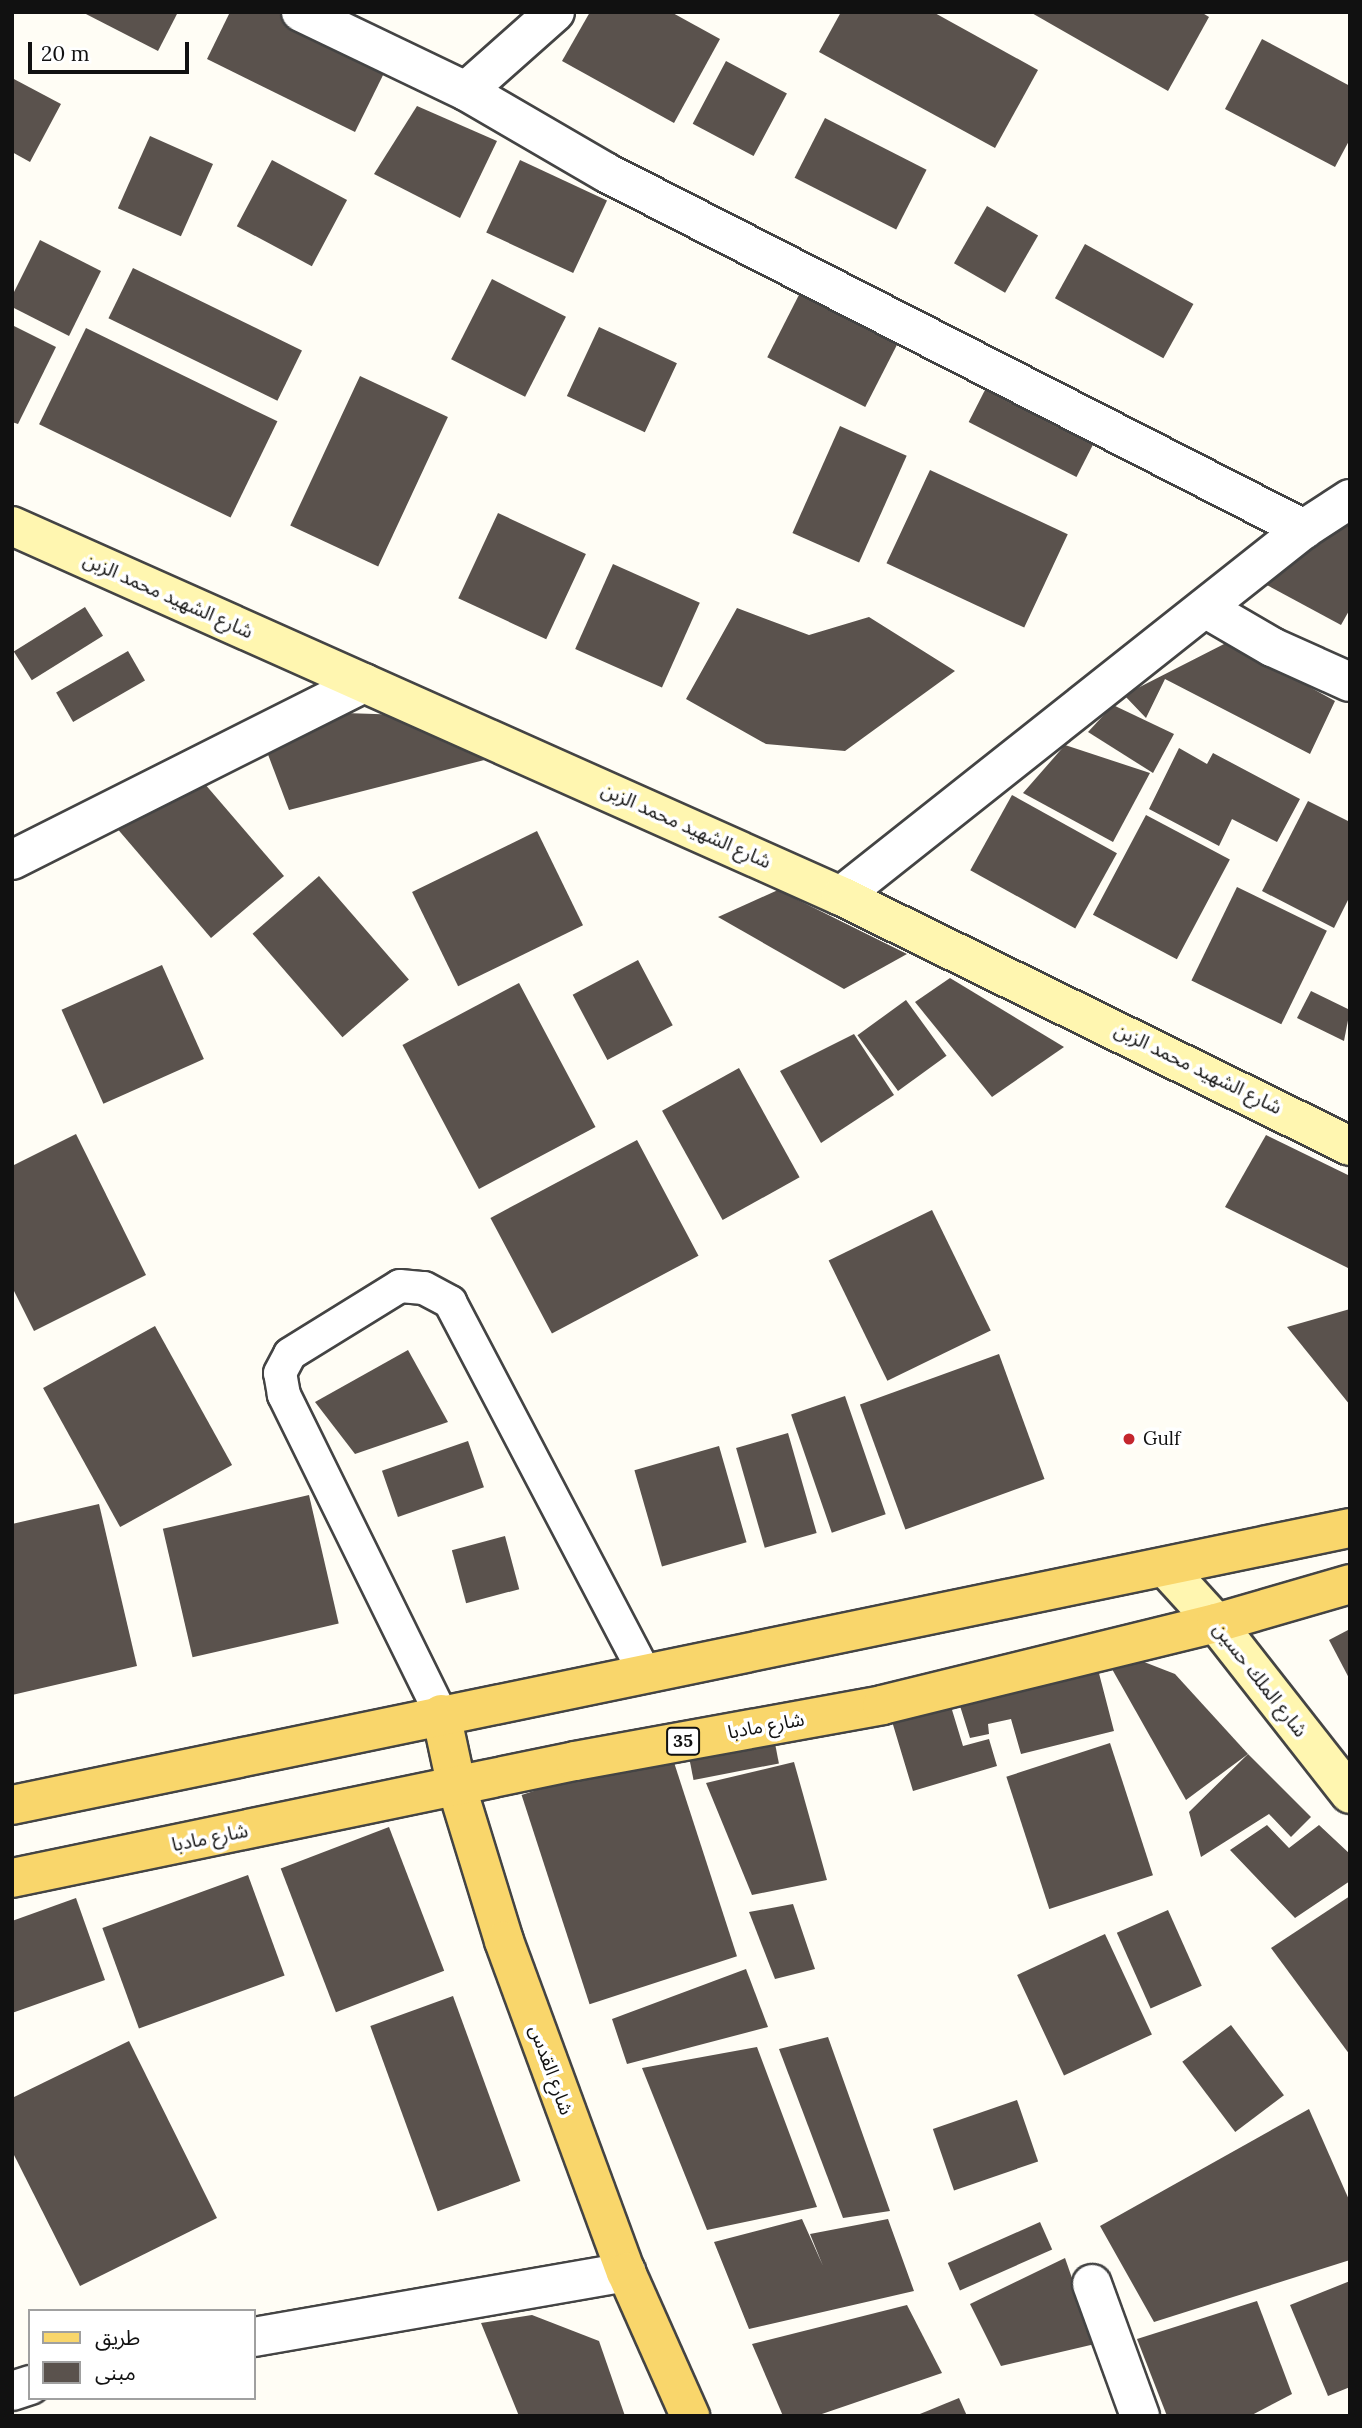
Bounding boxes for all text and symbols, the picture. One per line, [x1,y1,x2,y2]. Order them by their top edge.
scale bar [32,28,192,72]
text: 20 m [41,40,90,67]
street label: شارع الشهيد محمد الزبن [80,548,256,644]
street label: شارع الشهيد محمد الزبن [598,778,774,874]
street label: شارع الشهيد محمد الزبن [1111,1019,1285,1119]
place label: Gulf [1143,1428,1180,1450]
marker: Gulf [1121,1431,1137,1447]
street label: شارع الملك حسين [1208,1618,1312,1742]
street label: شارع مادبا [726,1708,806,1744]
road number: 35 [666,1726,700,1756]
street label: شارع مادبا [170,1819,250,1857]
street label: شارع القدس [524,2022,578,2118]
legend [28,2309,256,2400]
text: طريق [95,2324,140,2351]
text: مبنى [95,2359,136,2386]

